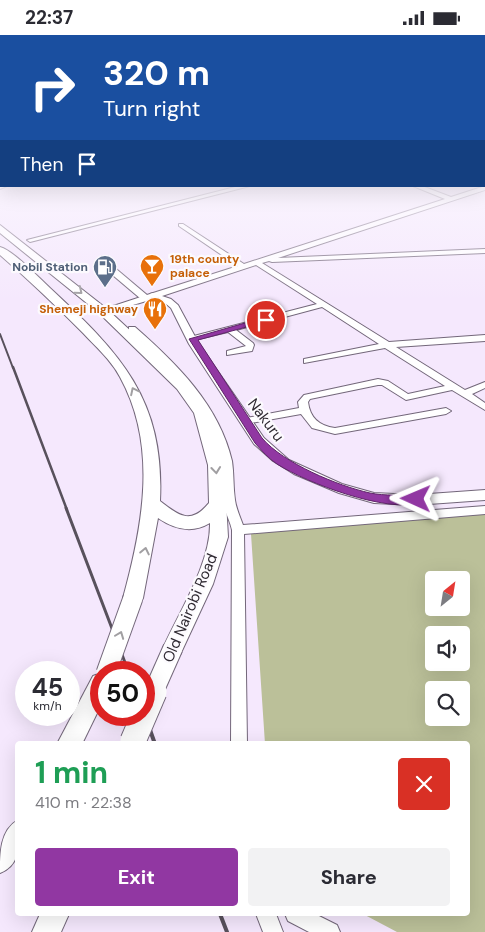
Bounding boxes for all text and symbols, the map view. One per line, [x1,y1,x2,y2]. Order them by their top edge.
text: 22:37 [25,5,73,30]
text: 320 m [103,50,210,96]
icon: right [20,55,85,120]
text: Turn right [103,94,200,123]
icon: arrive [73,150,101,178]
text: Then [20,152,63,177]
place label: 19th county palace [170,251,240,281]
bar icon: 19th county palace [139,253,165,287]
fuel station icon: Nobil Station [92,254,118,288]
place label: Nobil Station [12,259,88,275]
one-way arrow [73,286,82,295]
restaurant icon: Shemeji highway [142,296,168,330]
pin [245,299,287,341]
place label: Shemeji highway [39,301,139,317]
icon: arrive [252,306,280,334]
one-way arrow [130,388,140,397]
street label: Nakuru [243,394,289,446]
one-way arrow [210,466,221,474]
position arrow [389,472,441,524]
one-way arrow [139,546,150,555]
street label: Old Nairobi Road [158,550,222,666]
north arrow [425,571,470,616]
map controls [425,571,470,726]
button: sound [425,626,470,671]
one-way arrow [115,632,125,640]
speed limit sign: 50 [90,661,155,726]
text: 45 [32,671,63,704]
button: search [425,681,470,726]
text: km/h [33,698,62,714]
text: 1 min [35,753,108,792]
button: close [398,758,450,810]
text: 410 m · 22:38 [35,792,132,813]
button: Exit [35,848,238,906]
button: Share [248,848,450,906]

